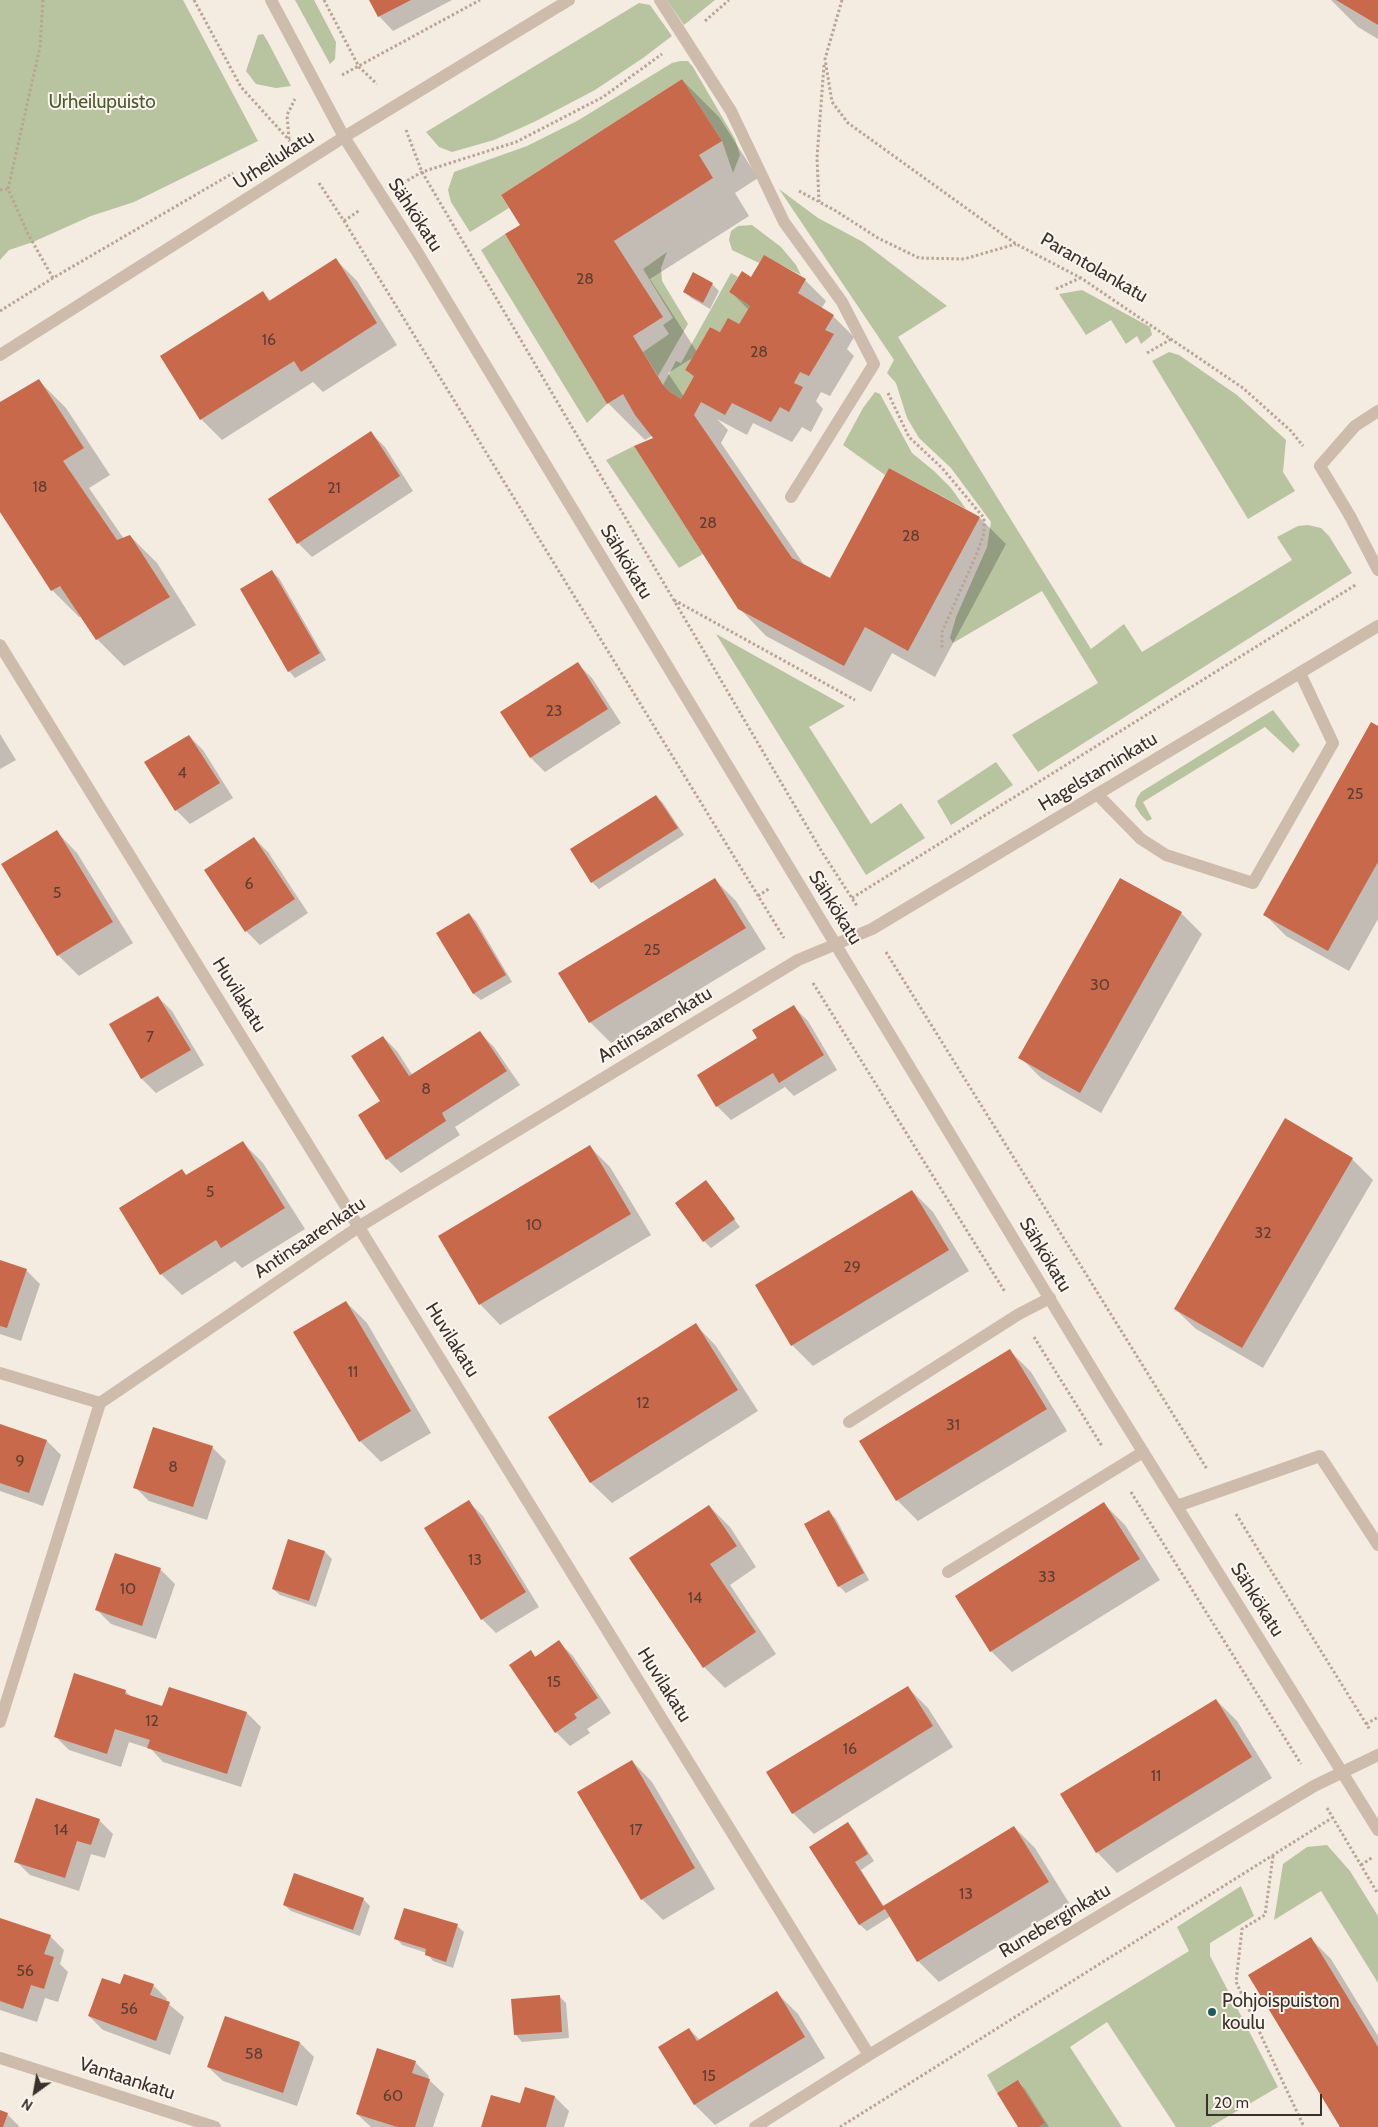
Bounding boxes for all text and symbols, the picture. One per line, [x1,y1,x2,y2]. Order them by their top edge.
park label: Urheilupuisto [48,91,156,113]
street label: Urheilukatu [229,125,319,195]
street label: Sähkökatu [383,174,447,256]
street label: Parantolankatu [1036,228,1152,308]
house number: 28 [576,269,594,289]
house number: 16 [262,330,276,350]
house number: 28 [750,342,768,362]
house number: 18 [33,477,47,497]
house number: 21 [327,478,341,498]
house number: 28 [699,513,717,533]
street label: Sähkökatu [595,521,657,603]
house number: 28 [902,526,920,546]
house number: 23 [545,701,563,721]
street label: Hagelstaminkatu [1035,728,1161,816]
house number: 4 [177,763,187,783]
house number: 25 [1346,784,1364,804]
street label: Sähkökatu [803,867,867,949]
house number: 6 [244,874,254,894]
house number: 5 [53,883,61,903]
house number: 25 [643,940,661,960]
street label: Huvilakatu [207,953,271,1037]
house number: 30 [1090,975,1110,995]
street label: Antinsaarenkatu [594,982,716,1068]
house number: 7 [146,1027,154,1047]
house number: 8 [421,1079,431,1099]
house number: 5 [206,1182,214,1202]
street label: Antinsaarenkatu [250,1192,370,1284]
street label: Sähkökatu [1014,1214,1076,1296]
house number: 10 [526,1215,542,1235]
house number: 32 [1254,1223,1272,1243]
house number: 29 [843,1257,861,1277]
street label: Huvilakatu [420,1298,484,1382]
house number: 11 [348,1362,358,1382]
house number: 12 [636,1393,650,1413]
house number: 31 [946,1415,960,1435]
house number: 9 [15,1451,25,1471]
house number: 8 [168,1457,178,1477]
house number: 13 [468,1550,482,1570]
street label: Sähkökatu [1225,1559,1289,1641]
house number: 33 [1038,1567,1056,1587]
house number: 10 [120,1579,136,1599]
house number: 14 [688,1588,702,1608]
street label: Huvilakatu [632,1643,696,1727]
house number: 15 [547,1672,561,1692]
house number: 12 [145,1711,159,1731]
house number: 16 [843,1739,857,1759]
house number: 11 [1151,1766,1161,1786]
house number: 14 [54,1820,68,1840]
house number: 17 [629,1820,643,1840]
street label: Runeberginkatu [995,1879,1115,1963]
house number: 13 [959,1884,973,1904]
house number: 56 [16,1961,34,1981]
place label: Pohjoispuiston koulu [1222,1990,1340,2034]
house number: 56 [120,1999,138,2019]
marker: Pohjoispuiston koulu [1206,2006,1218,2018]
house number: 58 [245,2044,263,2064]
street label: Vantaankatu [76,2053,178,2105]
house number: 15 [702,2066,716,2086]
north arrow [10,2067,60,2117]
scale bar [1208,2084,1324,2116]
house number: 60 [383,2086,403,2106]
text: N [18,2094,36,2115]
text: 20 m [1214,2094,1249,2112]

